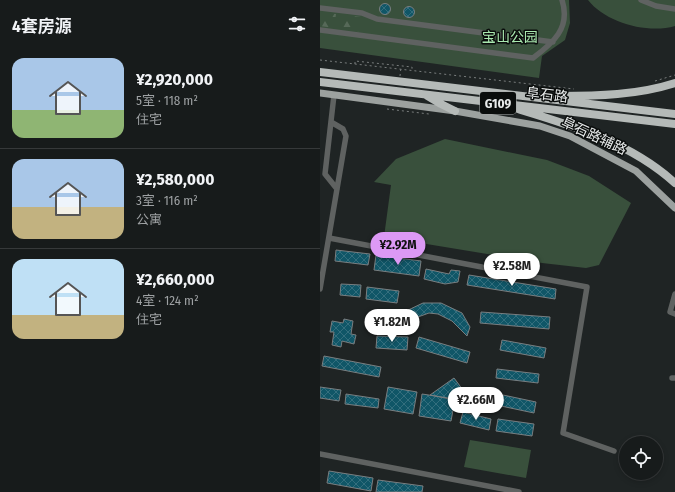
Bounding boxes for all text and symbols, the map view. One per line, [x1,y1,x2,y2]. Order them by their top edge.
icon: filters [286,13,308,35]
text: 4套房源 [12,16,72,37]
park label: 宝山公园 [482,29,538,46]
text: ¥2,920,000 [136,69,213,90]
icon: home [44,74,92,122]
street label: 阜石路 [525,84,569,106]
road number: G109 [480,92,516,114]
text: 5室 · 118 m² [136,93,198,108]
text: 住宅 [136,112,162,127]
street label: 阜石路辅路 [559,114,629,158]
text: ¥2,580,000 [136,169,214,190]
icon: home [44,175,92,223]
text: 3室 · 116 m² [136,193,198,208]
text: 公寓 [136,212,162,227]
pin: ¥2.92M [365,232,431,266]
text: ¥2.92M [379,237,417,252]
pin: ¥2.58M [479,253,545,287]
text: ¥2.58M [493,258,531,273]
text: ¥2,660,000 [136,269,215,290]
icon: home [44,275,92,323]
text: 4室 · 124 m² [136,293,199,308]
pin: ¥1.82M [359,309,425,343]
text: 住宅 [136,312,162,327]
text: ¥1.82M [374,314,411,329]
pin: ¥2.66M [443,387,509,421]
text: ¥2.66M [457,392,495,407]
map controls [619,436,663,480]
button: locate [619,436,663,480]

